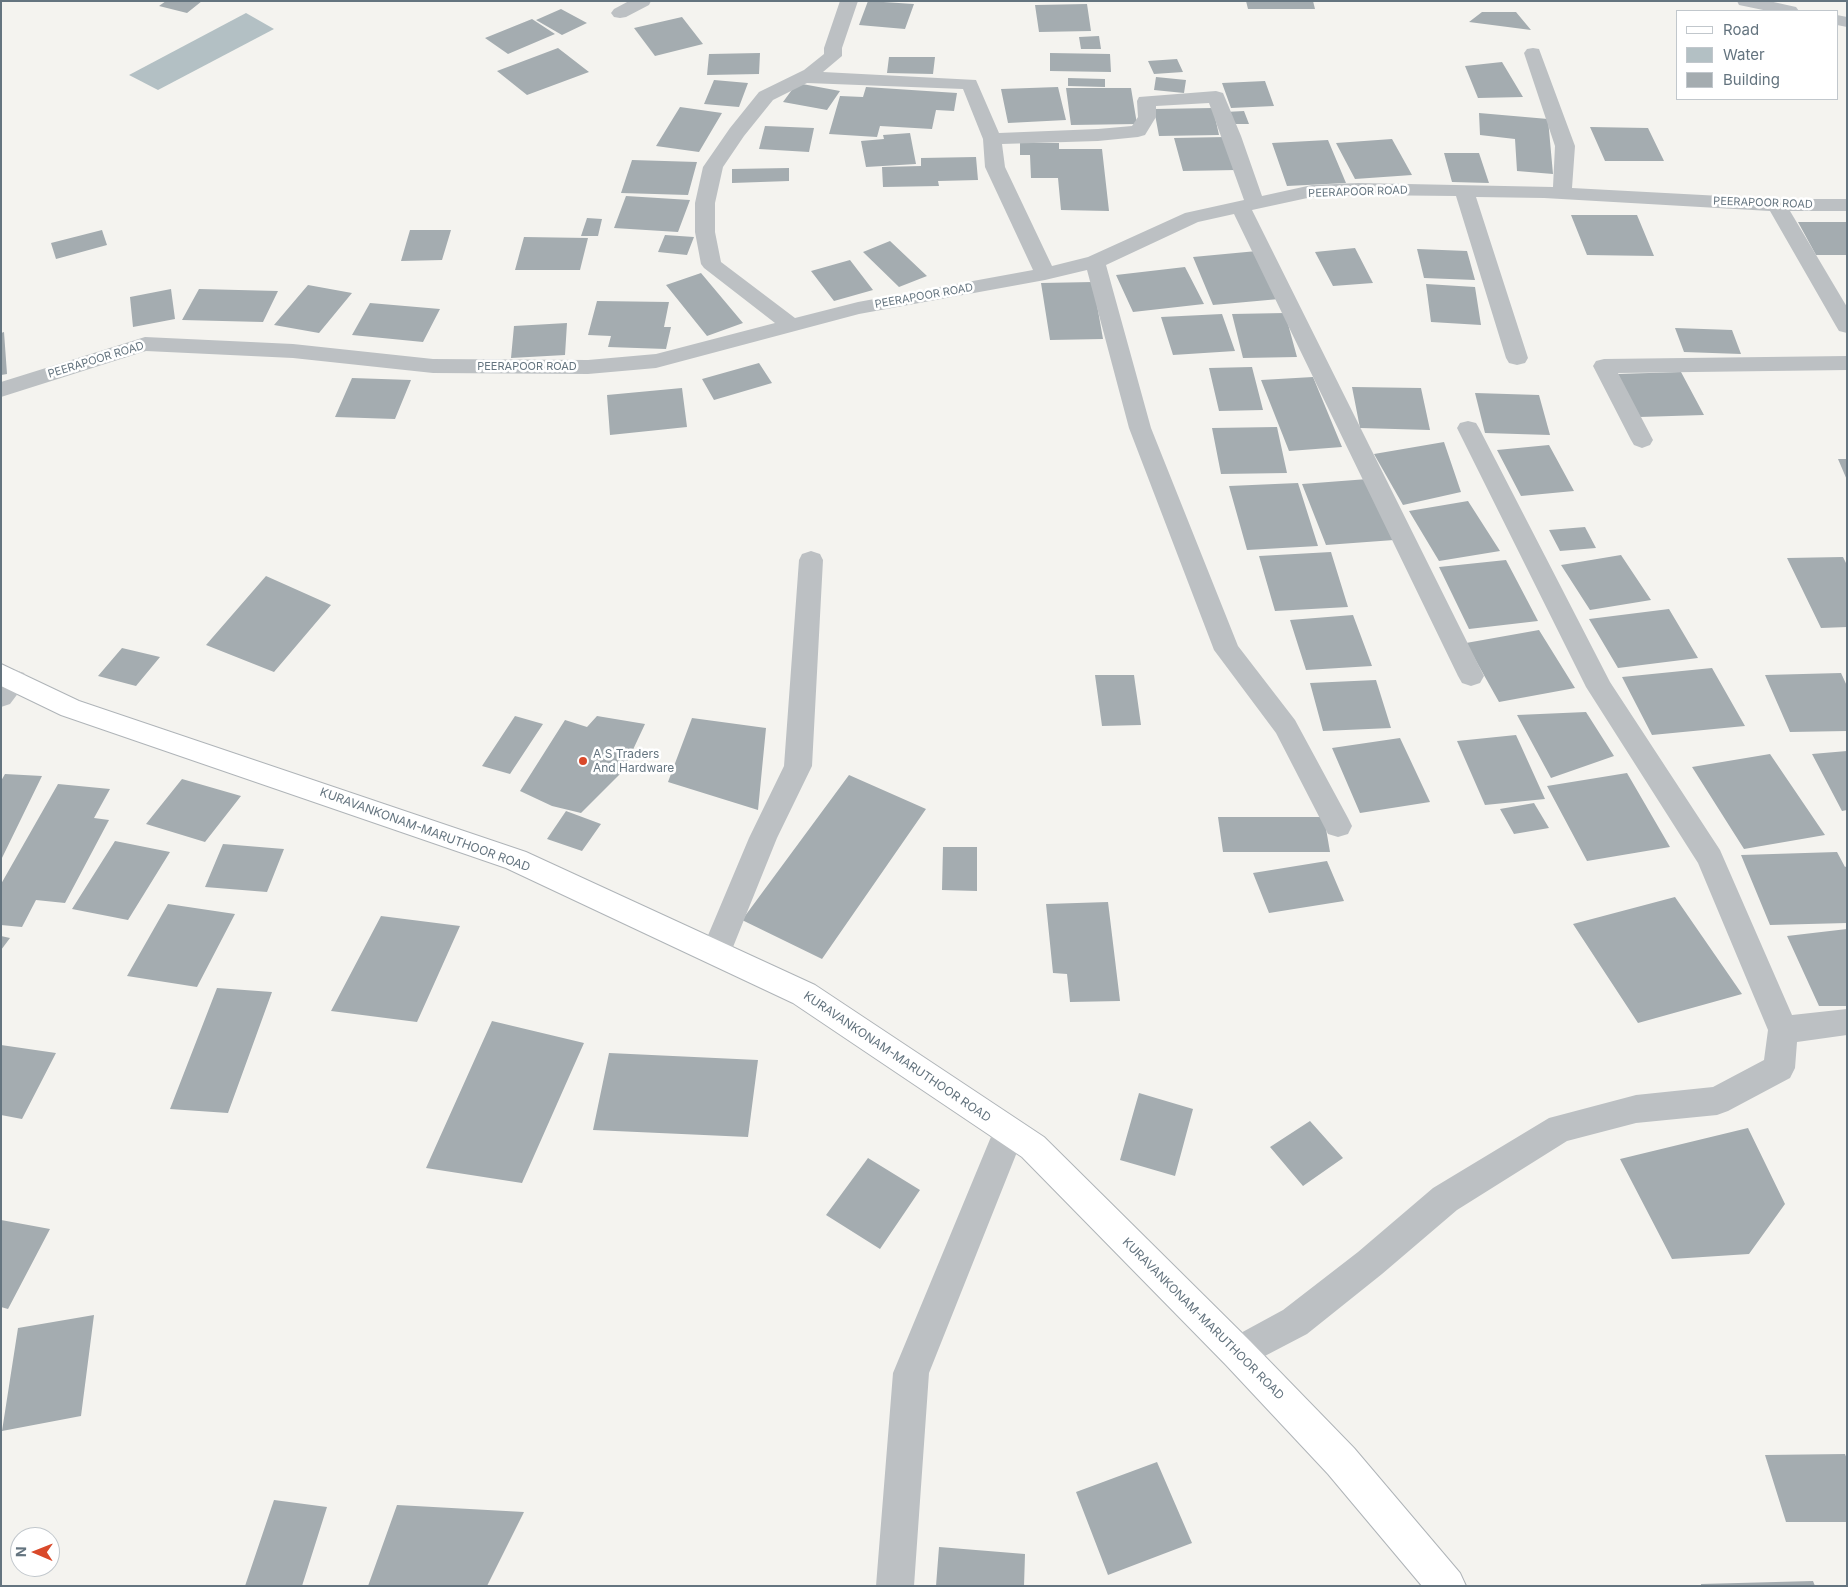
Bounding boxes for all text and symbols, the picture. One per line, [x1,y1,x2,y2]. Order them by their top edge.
legend [1676,10,1838,100]
text: Road [1723,20,1759,39]
text: Water [1723,45,1765,64]
text: Building [1723,70,1780,89]
street label: PEERAPOOR ROAD [1308,184,1408,200]
street label: PEERAPOOR ROAD [1713,195,1813,211]
street label: PEERAPOOR ROAD [874,281,974,311]
street label: PEERAPOOR ROAD [46,339,146,381]
street label: PEERAPOOR ROAD [477,360,577,374]
place label: A S Traders And Hardware [593,747,674,775]
marker: A S Traders And Hardware [577,755,589,767]
street label: KURAVANKONAM-MARUTHOOR ROAD [318,785,532,875]
street label: KURAVANKONAM-MARUTHOOR ROAD [801,989,993,1125]
street label: KURAVANKONAM-MARUTHOOR ROAD [1119,1235,1287,1403]
north arrow [10,1527,60,1577]
text: N [12,1546,29,1557]

